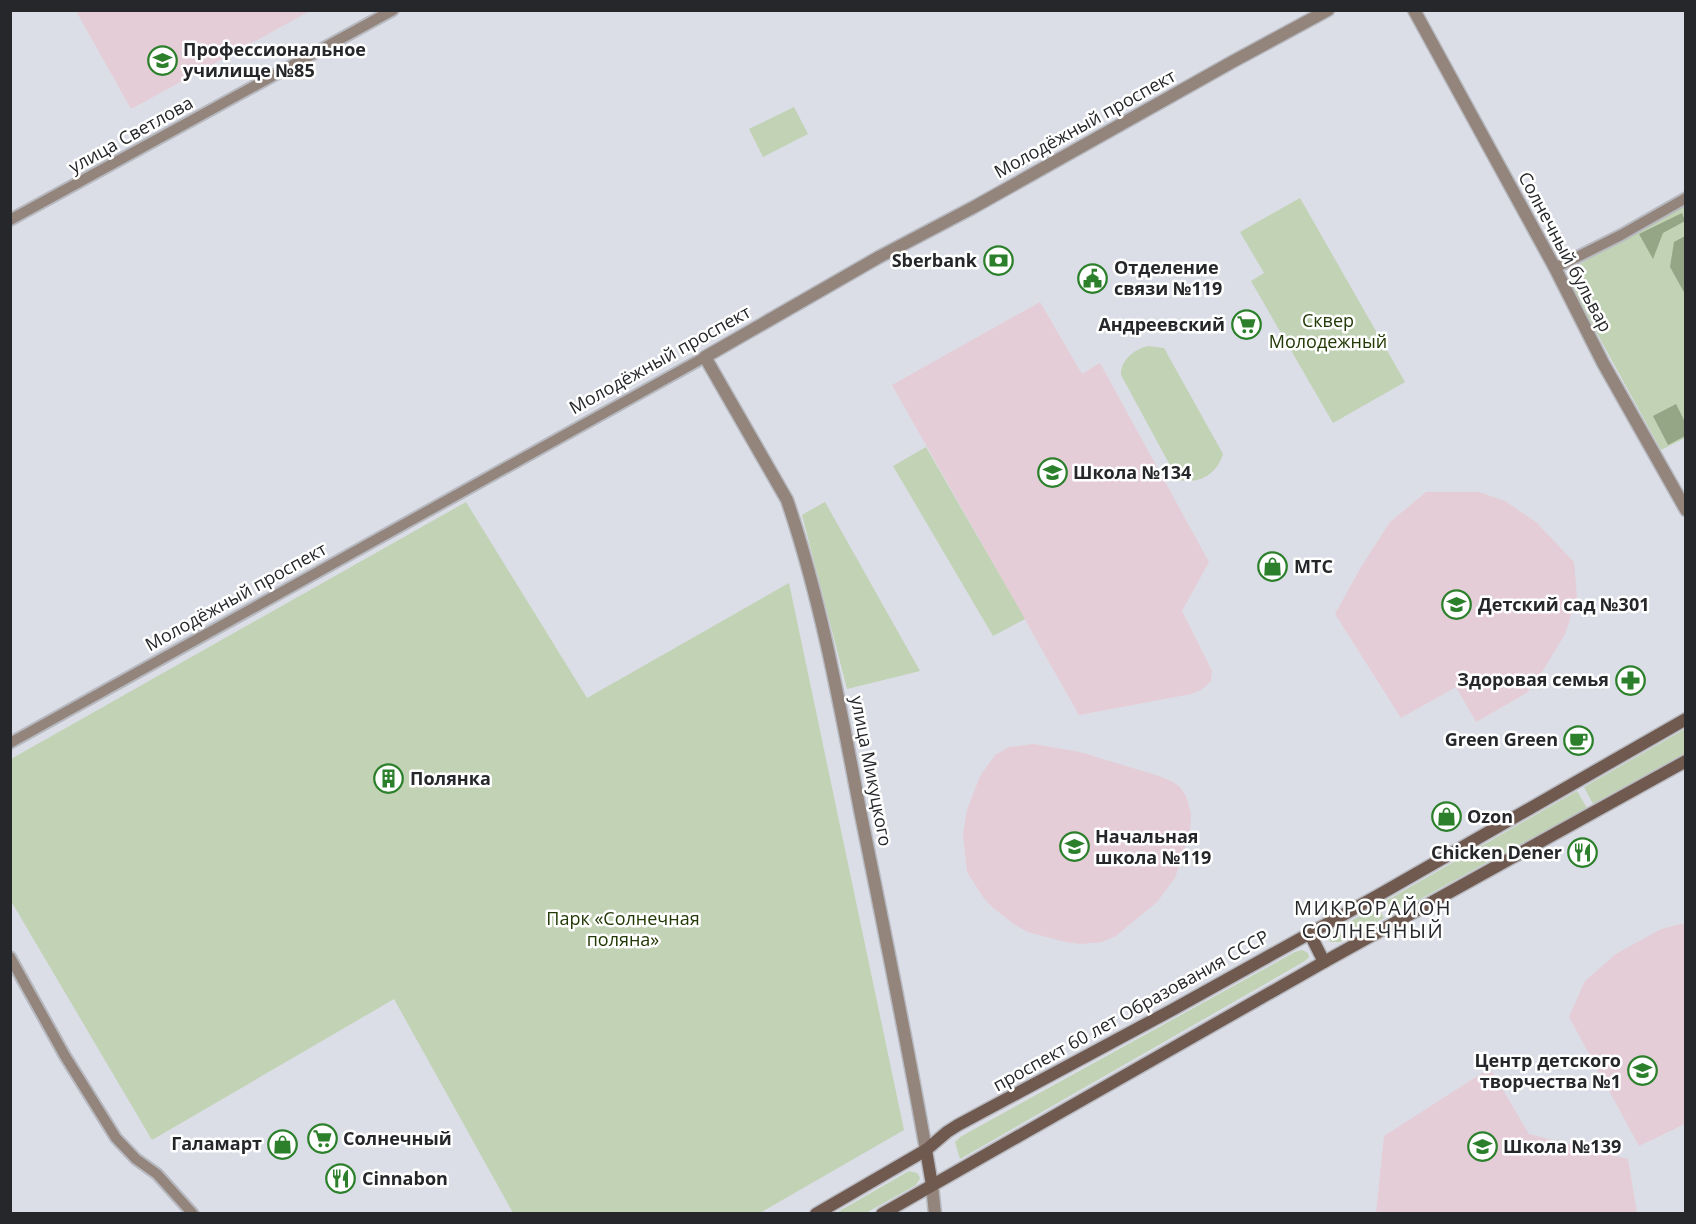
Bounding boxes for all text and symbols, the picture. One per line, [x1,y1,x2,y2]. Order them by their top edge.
place label: Профессиональное училище №85 [183,37,366,82]
school or university icon: Профессиональное училище №85 [146,44,178,76]
street label: Молодёжный проспект [990,63,1180,183]
street label: улица Светлова [64,90,197,178]
street label: Солнечный бульвар [1513,167,1618,336]
bank icon: Sberbank [982,245,1014,277]
place label: Sberbank [892,248,978,272]
place label: Отделение связи №119 [1114,255,1222,300]
public building icon: Отделение связи №119 [1077,262,1109,294]
street label: Молодёжный проспект [565,299,755,419]
park label: Сквер Молодежный [1269,308,1387,353]
supermarket icon: Андреевский [1230,309,1262,341]
place label: Андреевский [1098,312,1225,336]
school or university icon: Школа №134 [1036,457,1068,489]
place label: Школа №134 [1073,460,1191,484]
street label: Молодёжный проспект [141,536,331,656]
shop icon: МТС [1257,551,1289,583]
place label: МТС [1294,554,1333,578]
school or university icon: Детский сад №301 [1441,589,1473,621]
place label: Детский сад №301 [1478,592,1649,616]
pharmacy icon: Здоровая семья [1614,664,1646,696]
place label: Здоровая семья [1457,667,1609,691]
street label: улица Микуцкого [846,694,898,848]
cafe icon: Green Green [1563,724,1595,756]
place label: Green Green [1445,727,1558,751]
building icon: Полянка [373,763,405,795]
place label: Полянка [410,766,491,790]
shop icon: Ozon [1430,801,1462,833]
place label: Ozon [1467,804,1513,828]
place label: Начальная школа №119 [1095,824,1211,869]
school or university icon: Начальная школа №119 [1058,831,1090,863]
restaurant icon: Chicken Dener [1567,837,1599,869]
place label: Chicken Dener [1431,840,1562,864]
district label: МИКРОРАЙОН СОЛНЕЧНЫЙ [1294,894,1452,944]
park label: Парк «Солнечная поляна» [546,906,700,951]
street label: проспект 60 лет Образования СССР [988,924,1273,1096]
place label: Центр детского творчества №1 [1475,1048,1621,1093]
school or university icon: Центр детского творчества №1 [1626,1055,1658,1087]
supermarket icon: Солнечный [306,1123,338,1155]
place label: Солнечный [343,1126,452,1150]
shop icon: Галамарт [267,1128,299,1160]
place label: Галамарт [171,1131,262,1155]
school or university icon: Школа №139 [1466,1131,1498,1163]
place label: Школа №139 [1503,1134,1621,1158]
restaurant icon: Cinnabon [325,1163,357,1195]
place label: Cinnabon [362,1166,448,1190]

